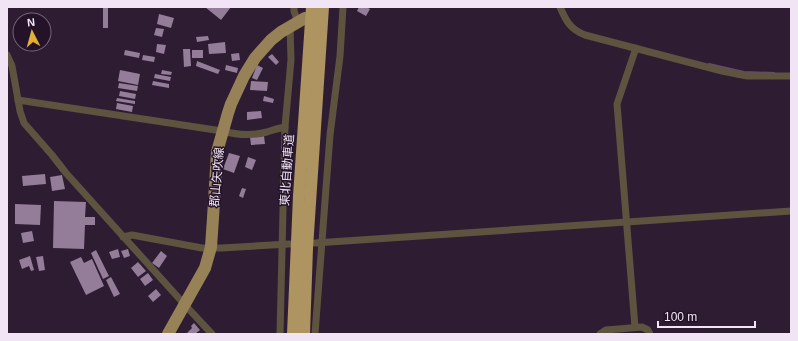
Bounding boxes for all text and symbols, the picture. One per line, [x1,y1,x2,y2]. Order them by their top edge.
north arrow [12,12,52,52]
text: N [26,16,36,28]
street label: 東北自動車道 [278,134,296,206]
street label: 郡山矢吹線 [207,146,227,208]
scale bar [658,303,755,329]
text: 100 m [664,310,697,324]

